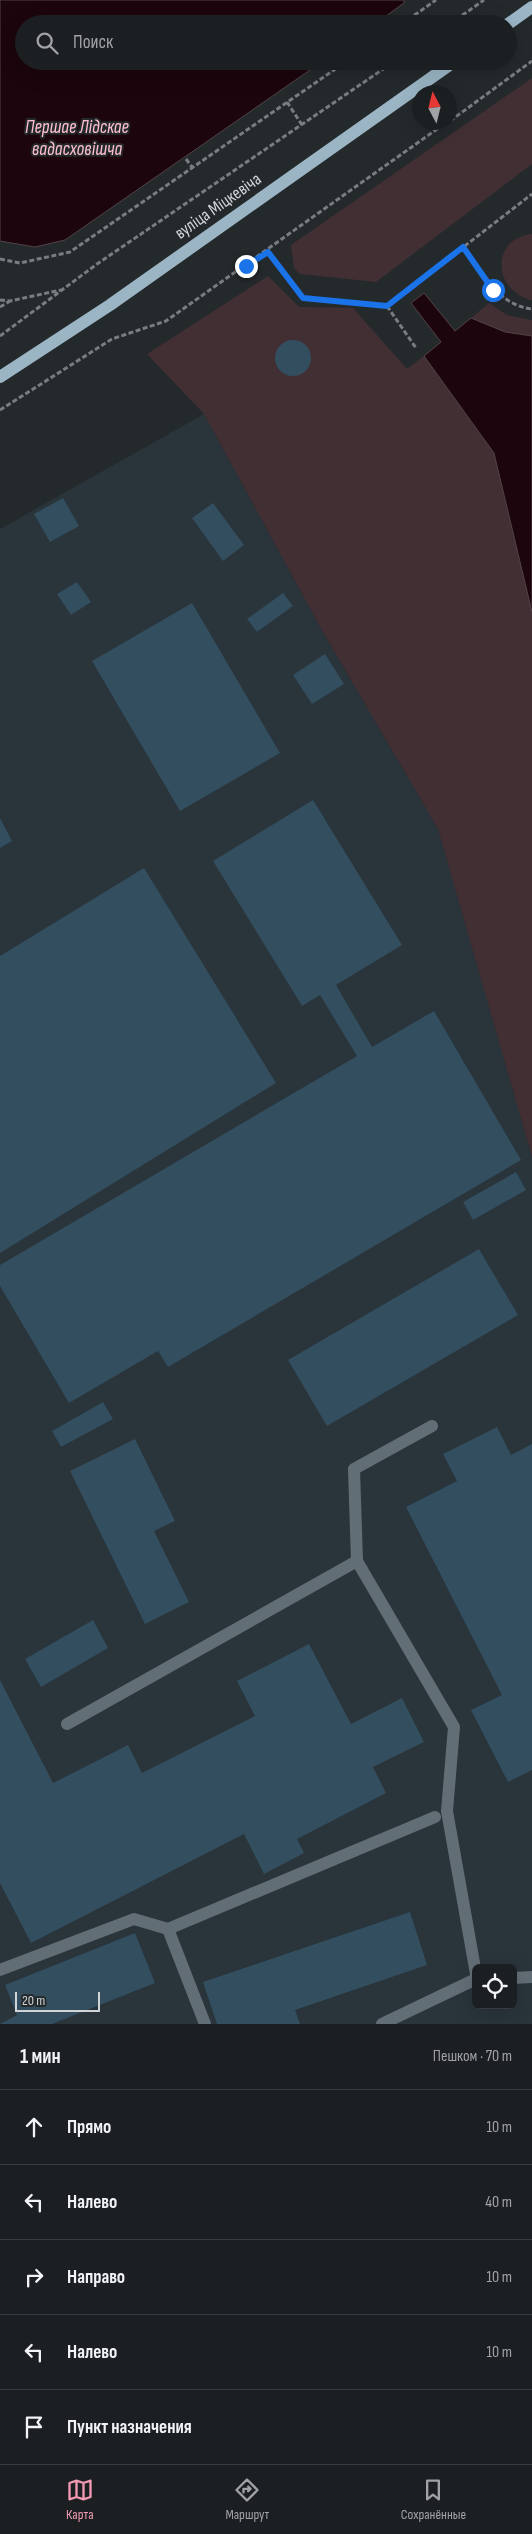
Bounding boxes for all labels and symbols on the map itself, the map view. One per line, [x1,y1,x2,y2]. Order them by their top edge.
north arrow [412,85,457,130]
water label: Першае Лідскае вадасховішча [25,116,130,161]
street label: вуліца Міцкевіча [171,168,265,244]
route end [235,255,258,278]
route start [482,279,505,302]
scale bar [15,1989,100,2012]

